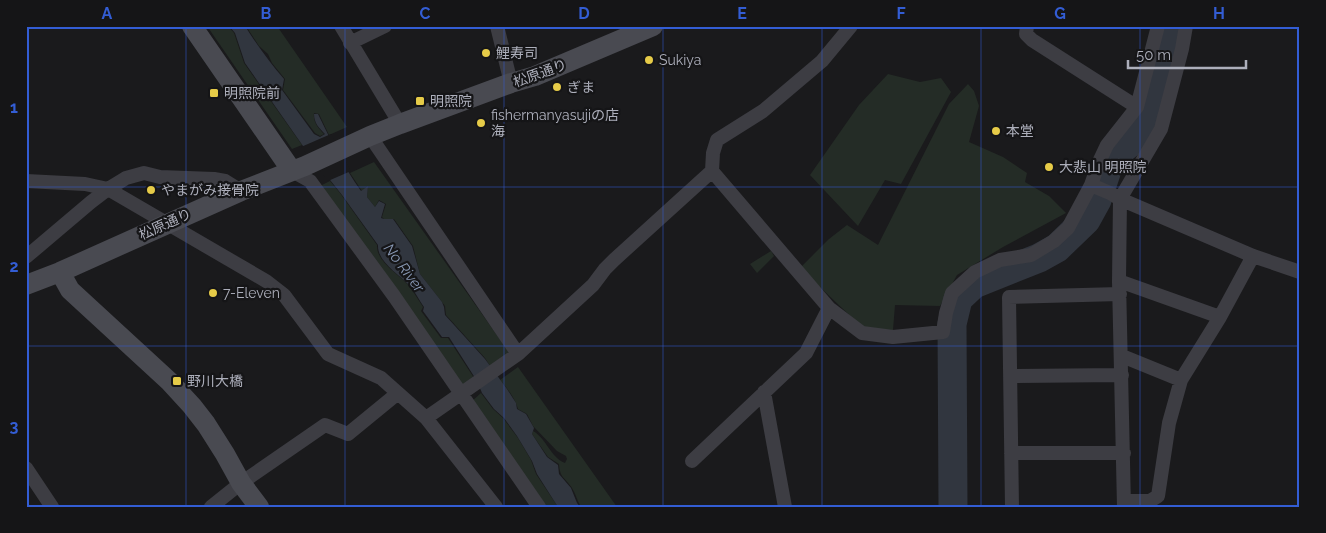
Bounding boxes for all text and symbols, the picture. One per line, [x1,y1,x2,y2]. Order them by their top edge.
text: A [102,4,113,23]
text: B [261,4,272,23]
text: C [420,4,431,23]
text: D [578,4,590,23]
text: E [737,4,747,23]
text: F [896,4,906,23]
text: G [1054,4,1066,23]
text: H [1213,4,1225,23]
scale bar [1128,38,1246,70]
place label: 鯉寿司 [496,45,538,61]
text: 50 m [1136,46,1171,64]
marker: 鯉寿司 [480,47,492,59]
place label: Sukiya [659,52,701,68]
marker: Sukiya [643,54,655,66]
street label: 松原通り [511,56,569,90]
place label: ぎま [567,79,595,95]
marker: ぎま [551,81,563,93]
place label: 明照院前 [224,85,280,101]
marker: 明照院前 [208,87,220,99]
place label: 明照院 [430,93,472,109]
marker: 明照院 [414,95,426,107]
text: 1 [10,98,18,117]
place label: fishermanyasujiの店 海 [491,107,619,139]
marker: fishermanyasujiの店 海 [475,117,487,129]
place label: 本堂 [1006,123,1034,139]
marker: 本堂 [990,125,1002,137]
place label: 大悲山 明照院 [1059,159,1147,175]
marker: 大悲山 明照院 [1043,161,1055,173]
place label: やまがみ接骨院 [161,182,259,198]
marker: やまがみ接骨院 [145,184,157,196]
street label: 松原通り [136,205,194,243]
water label: No River [380,240,429,297]
text: 2 [9,257,19,276]
place label: 7-Eleven [223,285,280,301]
marker: 7-Eleven [207,287,219,299]
place label: 野川大橋 [187,373,243,389]
marker: 野川大橋 [171,375,183,387]
text: 3 [10,417,19,436]

